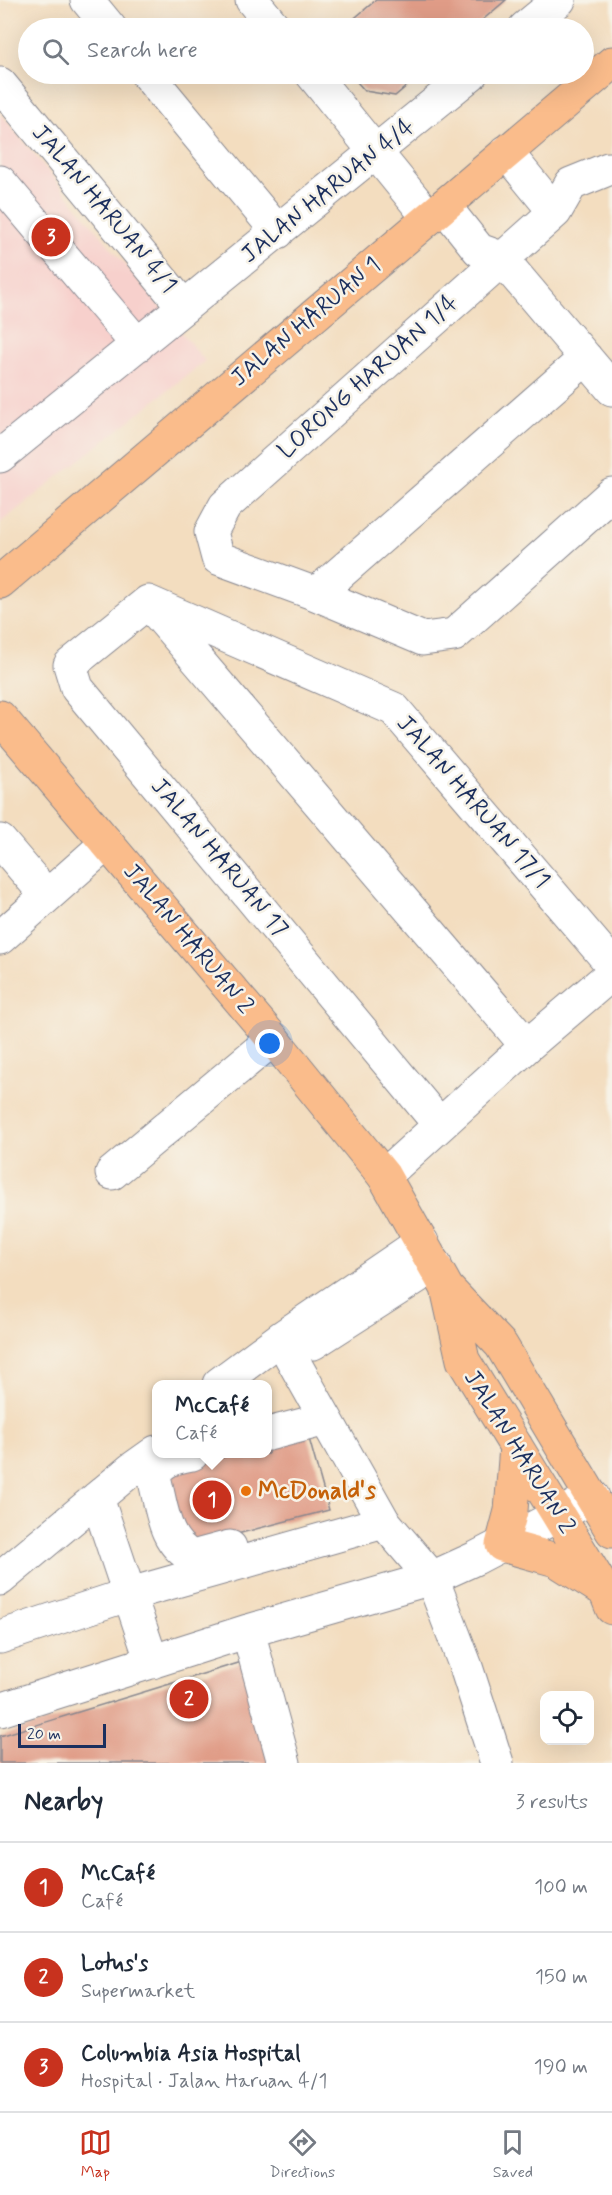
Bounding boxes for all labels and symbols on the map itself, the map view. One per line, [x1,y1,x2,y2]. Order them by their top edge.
street label: JALAN HARUAN 4/4 [235,112,421,270]
street label: JALAN HARUAN 4/1 [24,118,184,300]
pin: 3 [32,214,70,260]
street label: JALAN HARUAN 1 [225,250,387,394]
street label: LORONG HARUAN 1/4 [271,288,465,466]
street label: JALAN HARUAN 17/1 [389,709,557,895]
street label: JALAN HARUAN 17 [143,772,295,944]
street label: JALAN HARUAN 2 [116,857,260,1021]
your location [255,1029,284,1058]
street label: JALAN HARUAN 2 [456,1364,582,1540]
place label: McDonald's [258,1476,376,1507]
pin: 1 [192,1478,232,1522]
marker: McDonald's [239,1484,253,1498]
pin: 2 [170,1676,208,1722]
scale bar [18,1721,106,1748]

